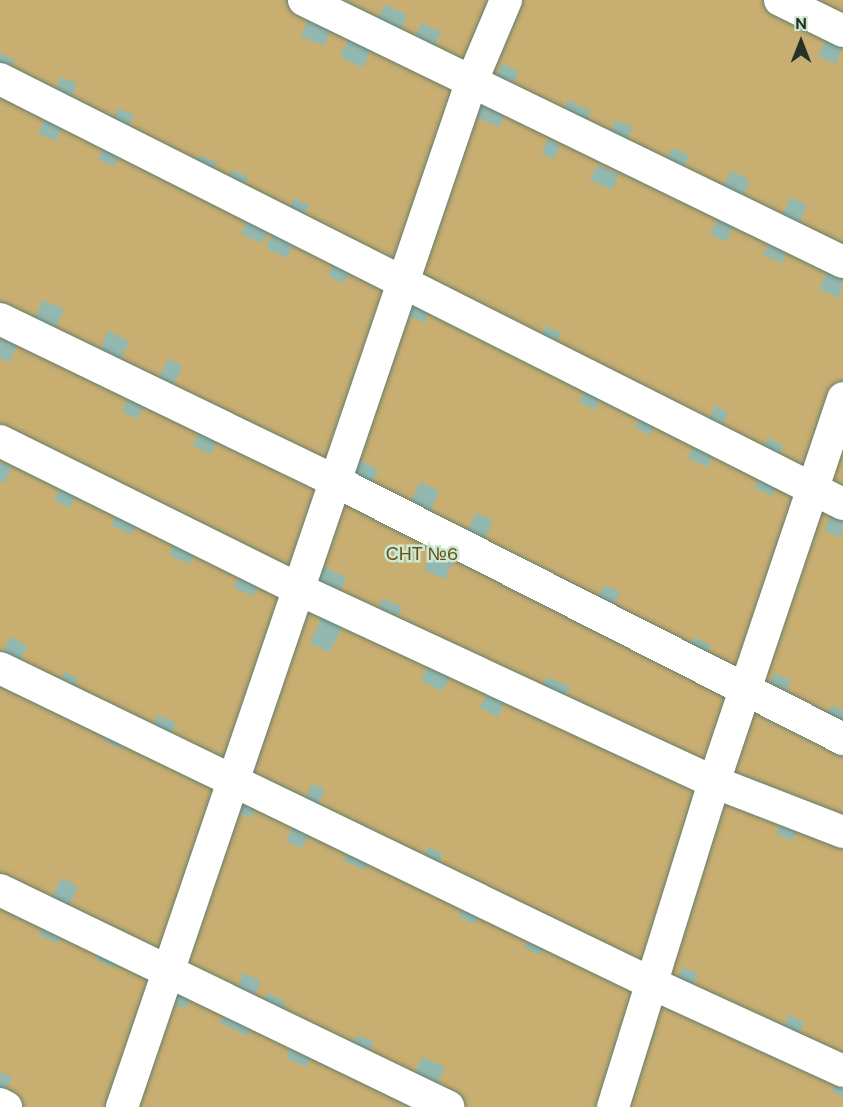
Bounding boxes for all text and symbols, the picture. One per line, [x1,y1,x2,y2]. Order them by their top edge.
north arrow [771,12,831,72]
text: N [795,13,807,34]
park label: СНТ №6 [386,543,458,565]

